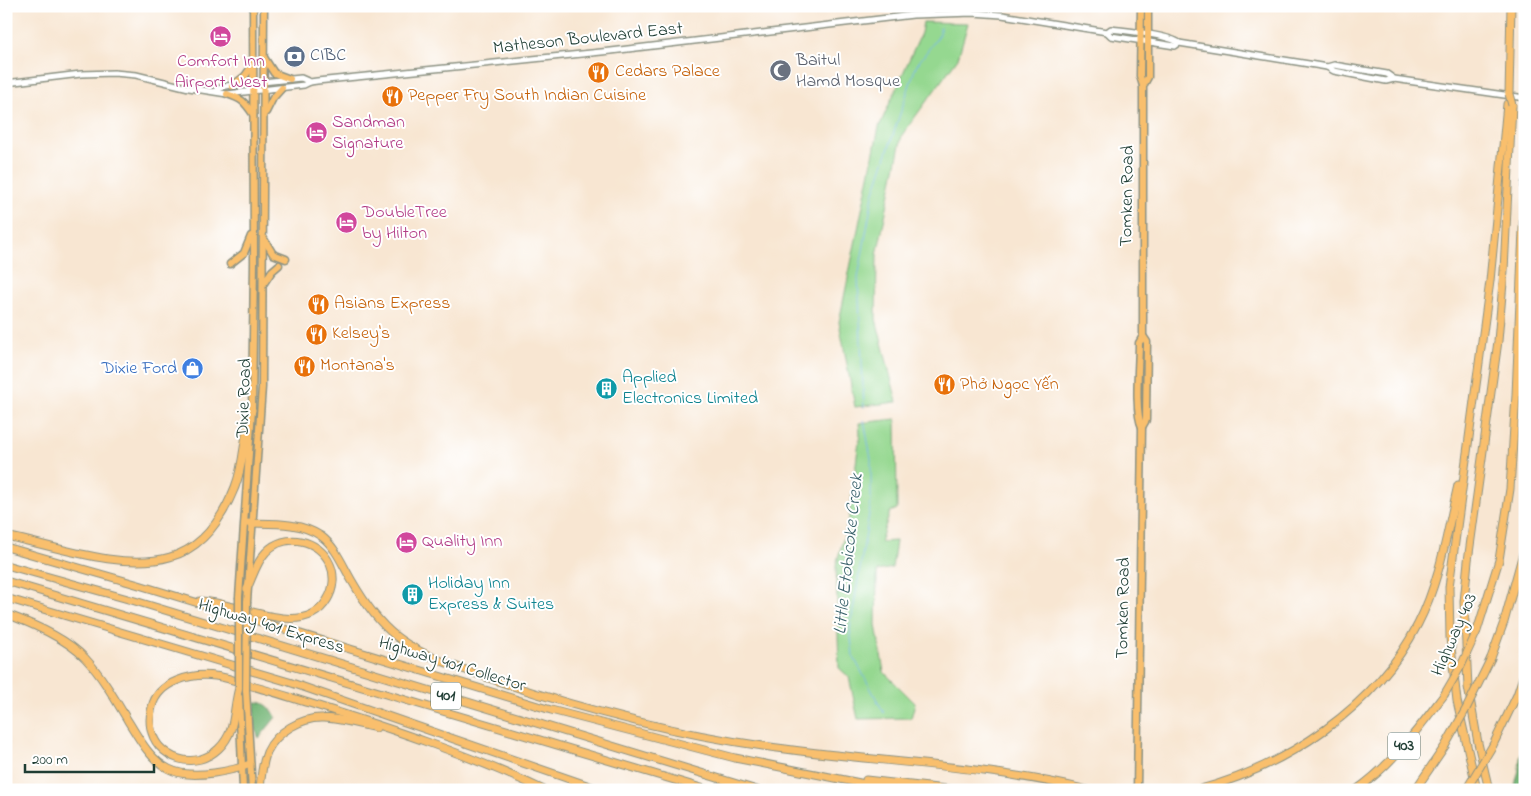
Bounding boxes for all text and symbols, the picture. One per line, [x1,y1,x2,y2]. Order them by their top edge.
street label: Matheson Boulevard East [492,16,684,62]
hotel icon: Comfort Inn Airport West [209,25,233,49]
place label: CIBC [310,43,346,69]
bank icon: CIBC [282,44,306,68]
place label: Baitul Hamd Mosque [795,48,901,95]
place label: Comfort Inn Airport West [175,49,267,96]
place label: Cedars Palace [615,59,721,85]
mosque icon: Baitul Hamd Mosque [768,59,792,83]
restaurant icon: Cedars Palace [587,60,611,84]
place label: Pepper Fry South Indian Cuisine [408,83,647,109]
restaurant icon: Pepper Fry South Indian Cuisine [380,84,404,108]
place label: Sandman Signature [332,110,405,158]
hotel icon: Sandman Signature [304,121,328,145]
street label: Tomken Road [1114,145,1142,247]
place label: DoubleTree by Hilton [361,200,448,247]
hotel icon: DoubleTree by Hilton [334,211,358,235]
place label: Asians Express [334,291,450,317]
restaurant icon: Asians Express [306,292,330,316]
place label: Kelsey's [332,321,390,347]
restaurant icon: Kelsey's [304,322,328,346]
place label: Montana's [320,353,395,379]
restaurant icon: Montana's [292,354,316,378]
place label: Dixie Ford [101,356,177,382]
shop icon: Dixie Ford [181,357,205,381]
street label: Dixie Road [231,358,259,439]
place label: Applied Electronics Limited [622,365,758,412]
place label: Phở Ngọc Yến [960,372,1059,399]
restaurant icon: Phở Ngọc Yến [932,373,956,397]
building icon: Applied Electronics Limited [594,376,618,400]
water label: Little Etobicoke Creek [827,472,871,636]
place label: Quality Inn [422,529,502,555]
hotel icon: Quality Inn [394,530,418,554]
street label: Tomken Road [1110,557,1138,659]
place label: Holiday Inn Express & Suites [428,571,554,618]
building icon: Holiday Inn Express & Suites [400,582,424,606]
street label: Highway 403 [1425,589,1486,681]
street label: Highway 401 Express [194,592,347,663]
street label: Highway 401 Collector [376,632,528,698]
road number: 401 [431,682,461,709]
road number: 403 [1388,732,1420,759]
scale bar [25,741,154,773]
text: 200 m [32,749,68,771]

